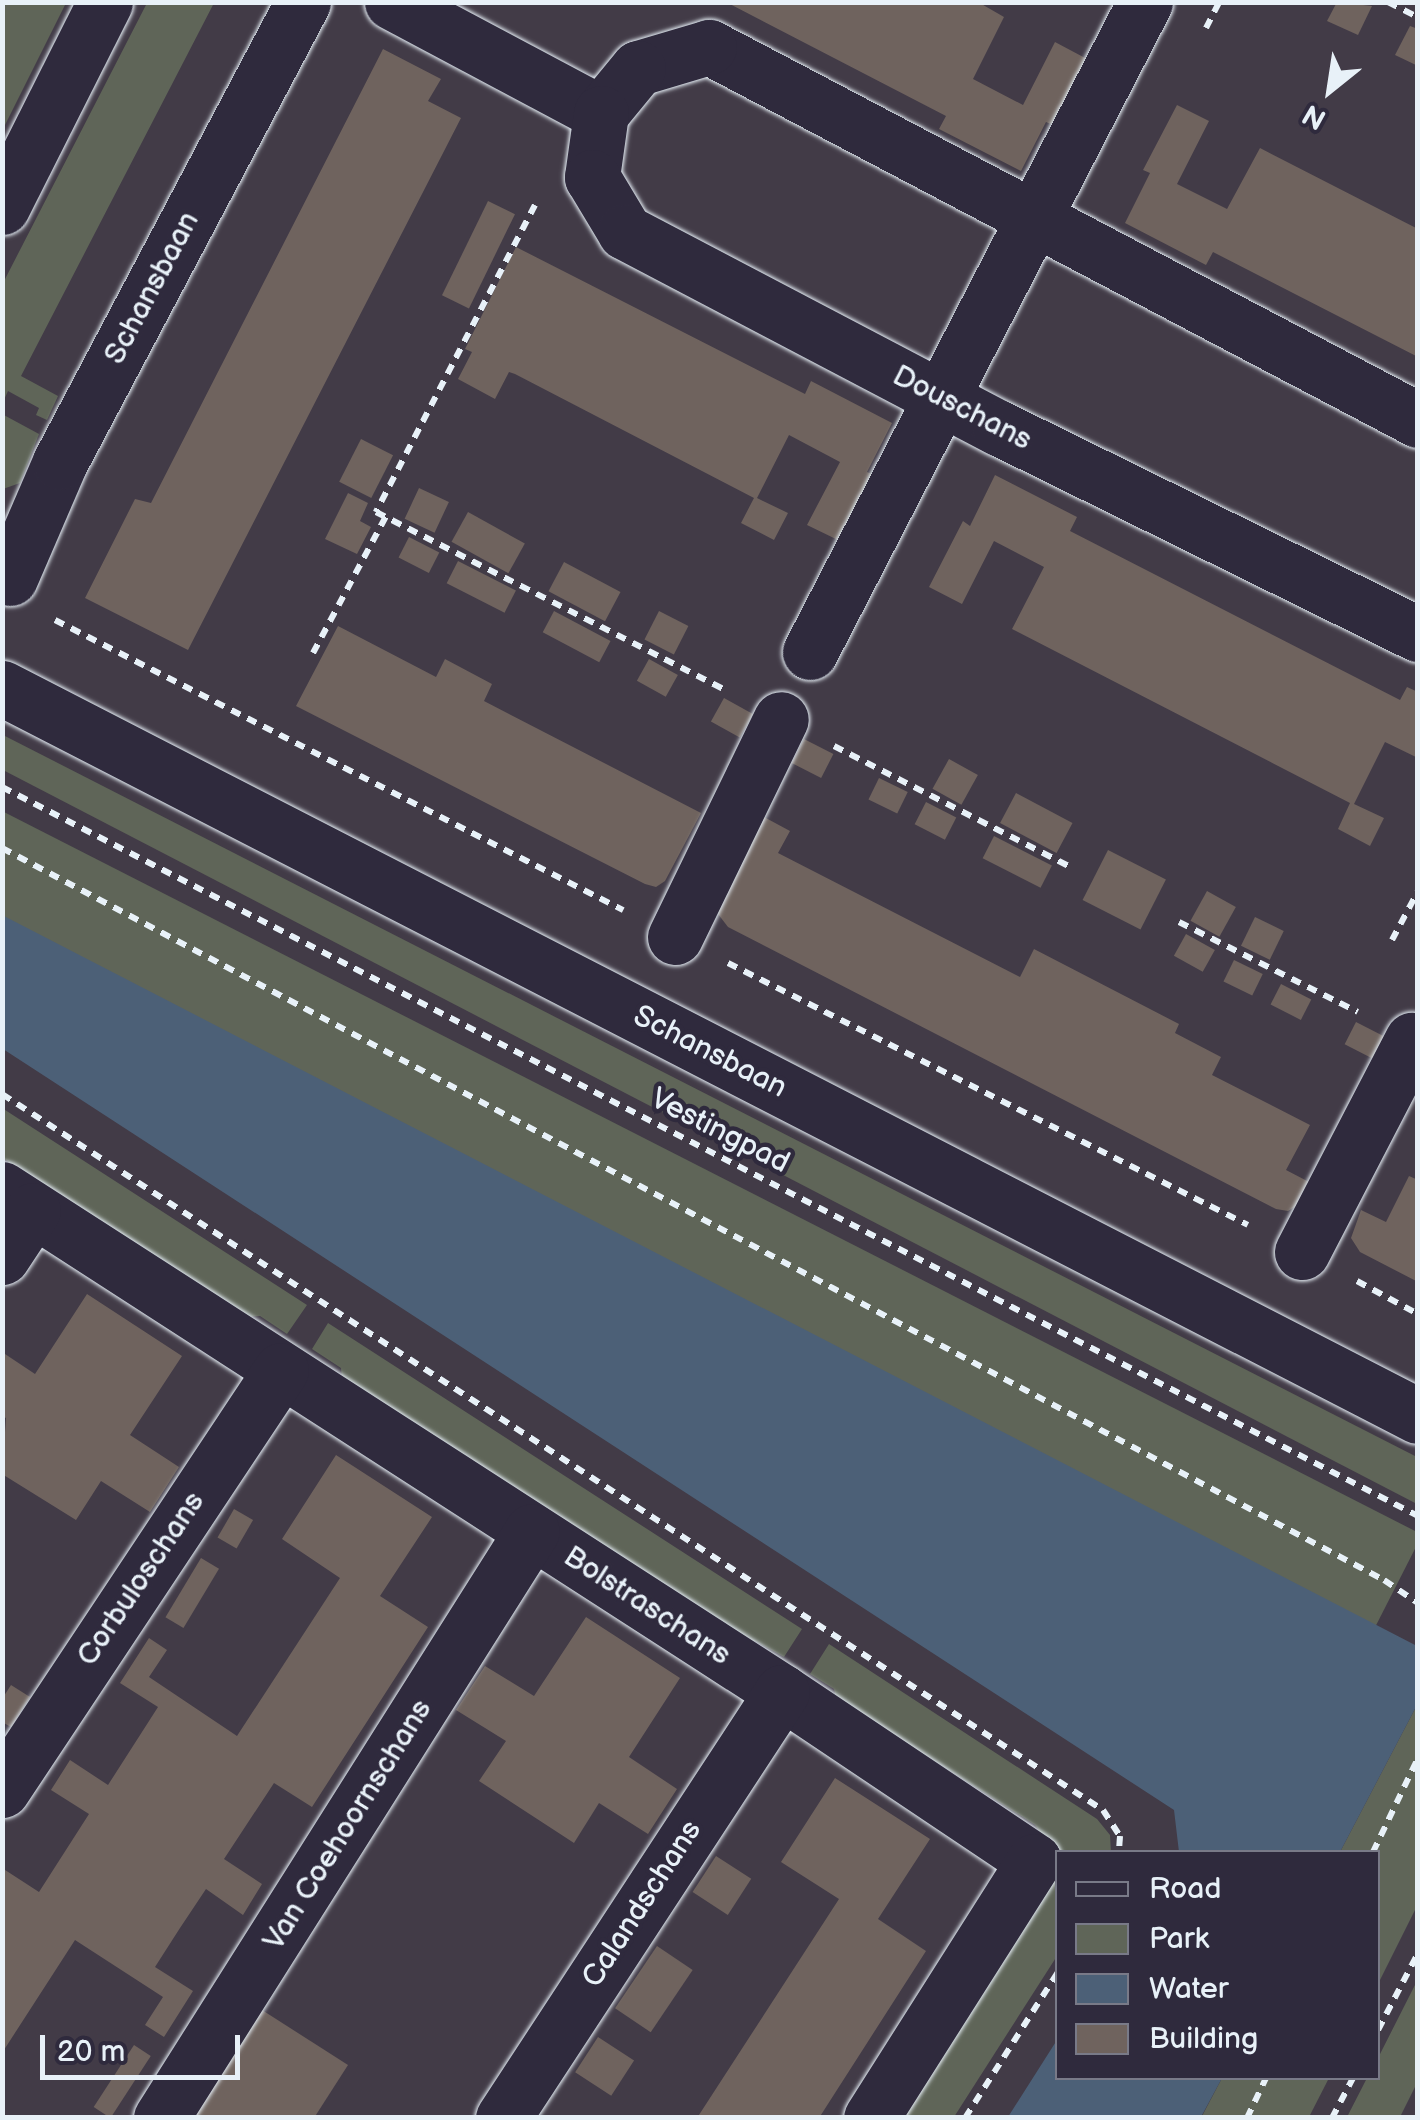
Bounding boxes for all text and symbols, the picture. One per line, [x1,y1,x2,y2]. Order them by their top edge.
north arrow [1280,40,1380,140]
text: N [1297,97,1332,136]
street label: Schansbaan [97,206,207,370]
street label: Douschans [887,358,1037,458]
street label: Schansbaan [627,998,793,1106]
street label: Vestingpad [645,1081,795,1181]
street label: Corbuloschans [70,1485,212,1673]
street label: Bolstraschans [557,1539,737,1673]
street label: Van Coehoornschans [256,1693,440,1957]
street label: Calandschans [575,1814,709,1994]
legend [1055,1850,1380,2080]
text: Road [1149,1871,1222,1907]
text: Park [1149,1921,1209,1957]
text: Water [1149,1971,1229,2007]
scale bar [45,2015,245,2077]
text: Building [1149,2021,1258,2057]
text: 20 m [57,2034,125,2070]

